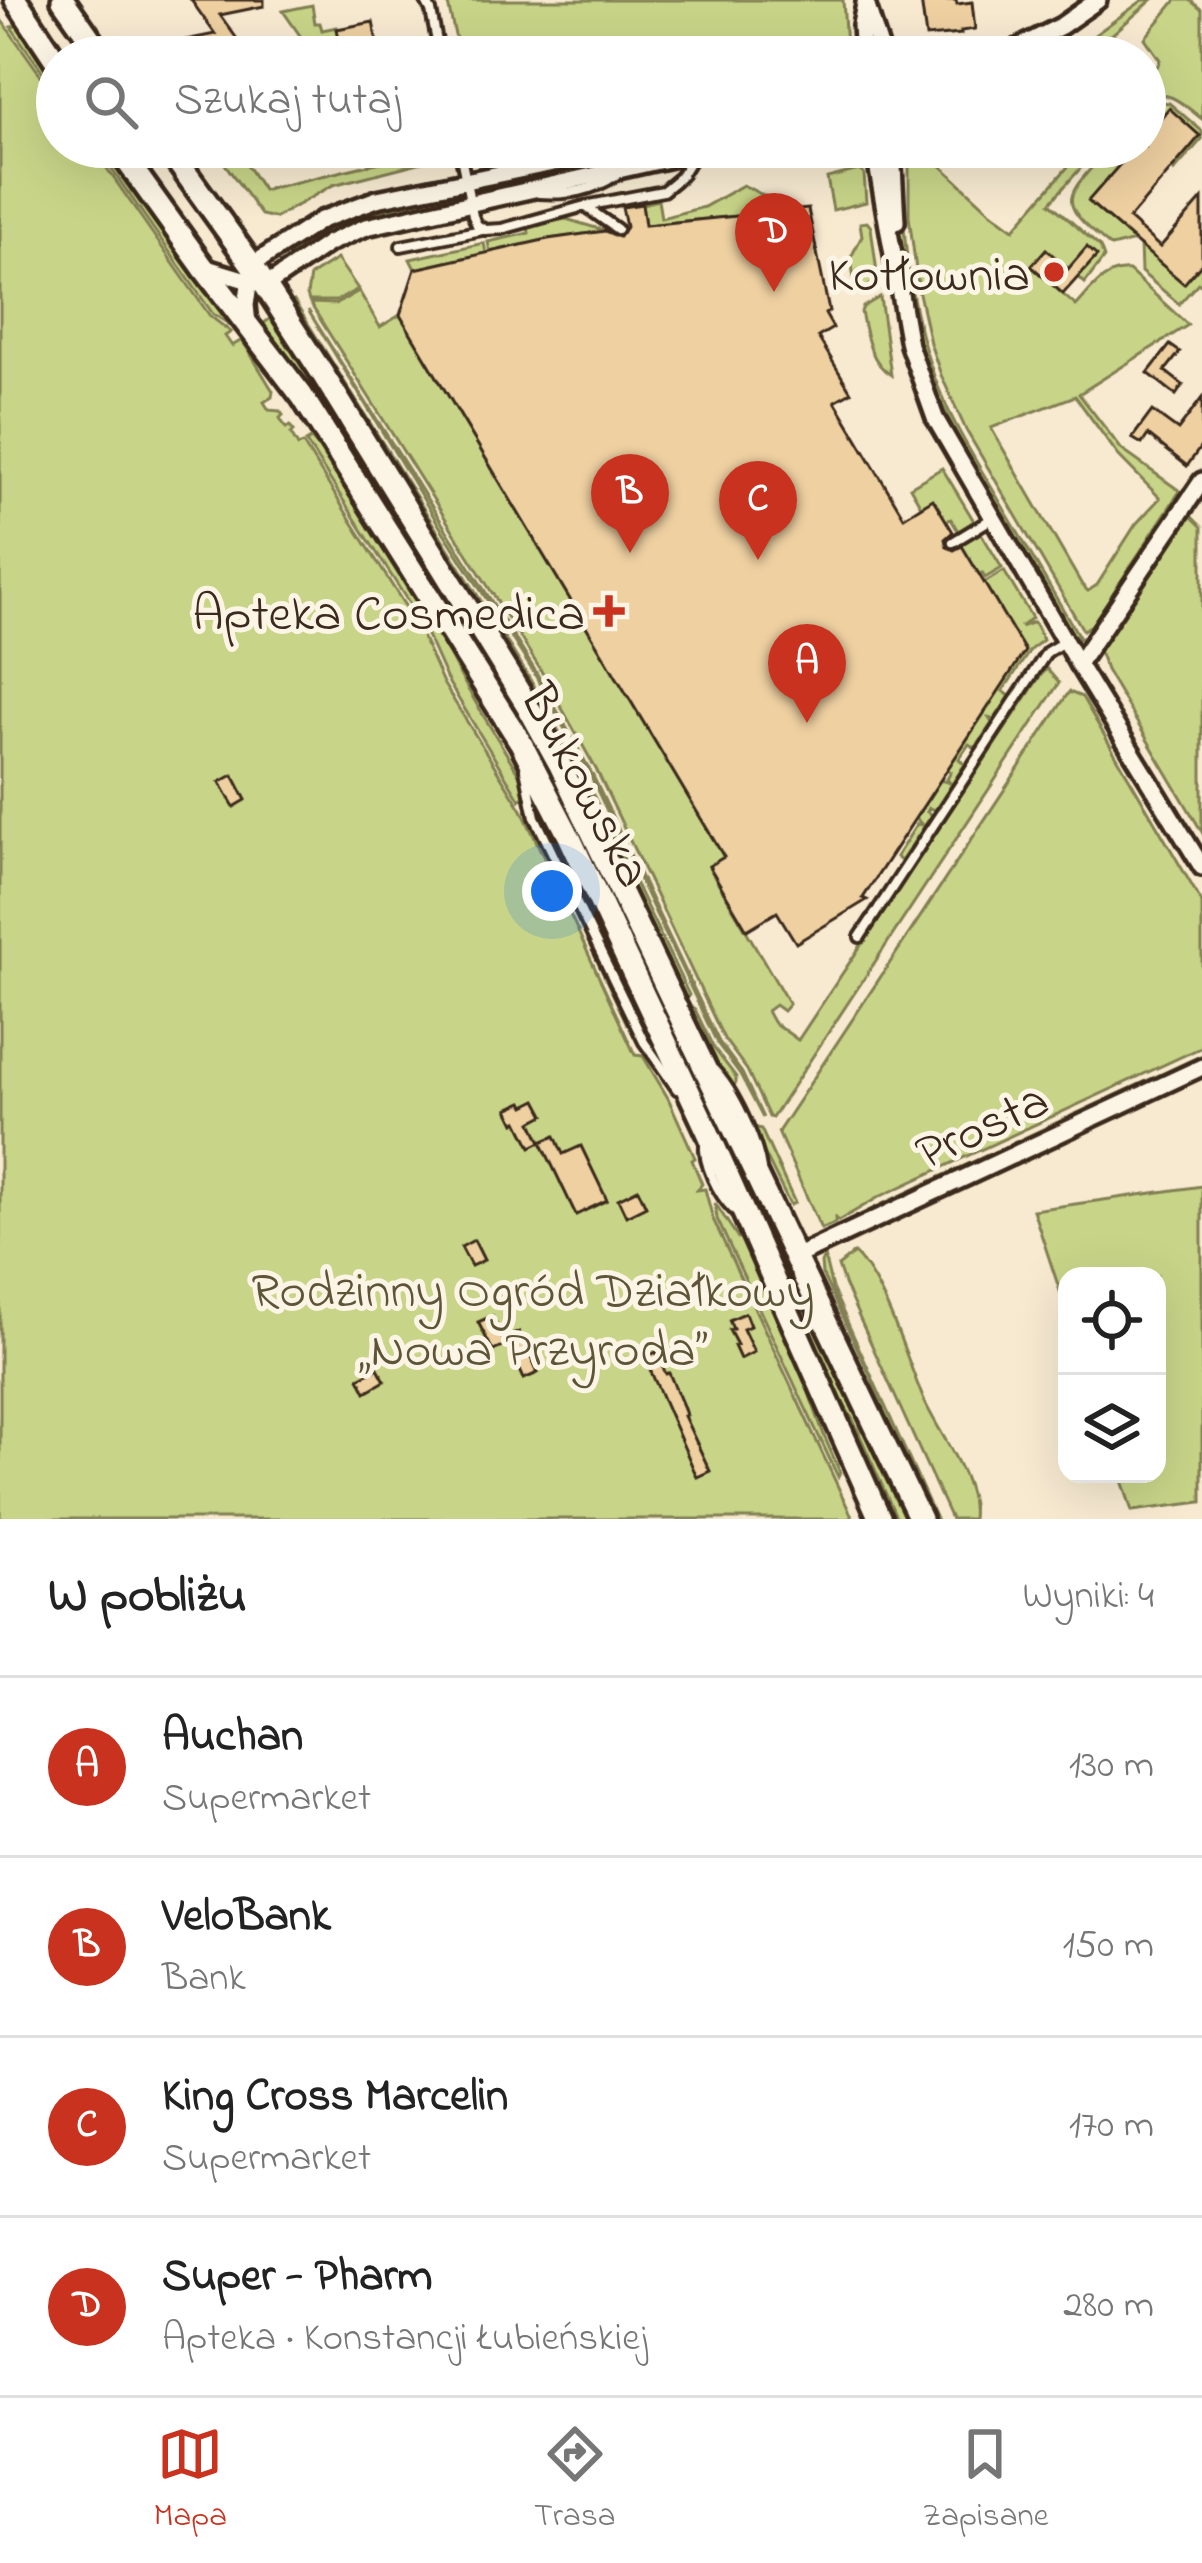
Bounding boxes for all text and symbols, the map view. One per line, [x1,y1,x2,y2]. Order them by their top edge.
search box [36,36,1166,168]
icon: search [78,69,144,135]
text: Szukaj tutaj [174,69,401,135]
pin: D [735,193,813,292]
place label: Kotłownia [828,240,1030,315]
marker: Kotłownia [1041,259,1067,285]
pin: B [591,454,669,553]
pin: C [719,461,797,560]
place label: Apteka Cosmedica [192,579,585,654]
marker: Apteka Cosmedica [596,598,622,624]
pin: A [768,624,846,723]
street label: Bukowska [497,669,668,902]
your location [522,861,582,921]
street label: Prosta [904,1066,1062,1192]
park label: Rodzinny Ogród Działkowy „Nowa Przyroda” [251,1256,815,1390]
map controls [1058,1267,1166,1483]
button: locate [1058,1267,1166,1375]
button: layers [1058,1375,1166,1483]
text: W pobliżu [48,1560,247,1635]
text: Wyniki: 4 [1023,1569,1154,1626]
text: Auchan [162,1705,303,1771]
text: A [75,1738,99,1795]
text: 130 m [1069,1738,1154,1795]
text: Supermarket [162,1771,371,1828]
text: VeloBank [162,1885,331,1951]
text: B [74,1918,100,1975]
text: 150 m [1062,1918,1154,1975]
text: Bank [162,1951,246,2008]
text: King Cross Marcelin [162,2065,508,2131]
text: C [76,2098,98,2155]
text: 170 m [1069,2098,1154,2155]
text: Supermarket [162,2131,371,2188]
text: Super - Pharm [162,2245,432,2311]
text: D [73,2278,101,2335]
text: 280 m [1063,2278,1154,2335]
text: Apteka · Konstancji Łubieńskiej [162,2311,647,2368]
tab: Mapa [153,2421,227,2541]
tab: Trasa [534,2421,616,2541]
tab: Zapisane [922,2421,1049,2541]

